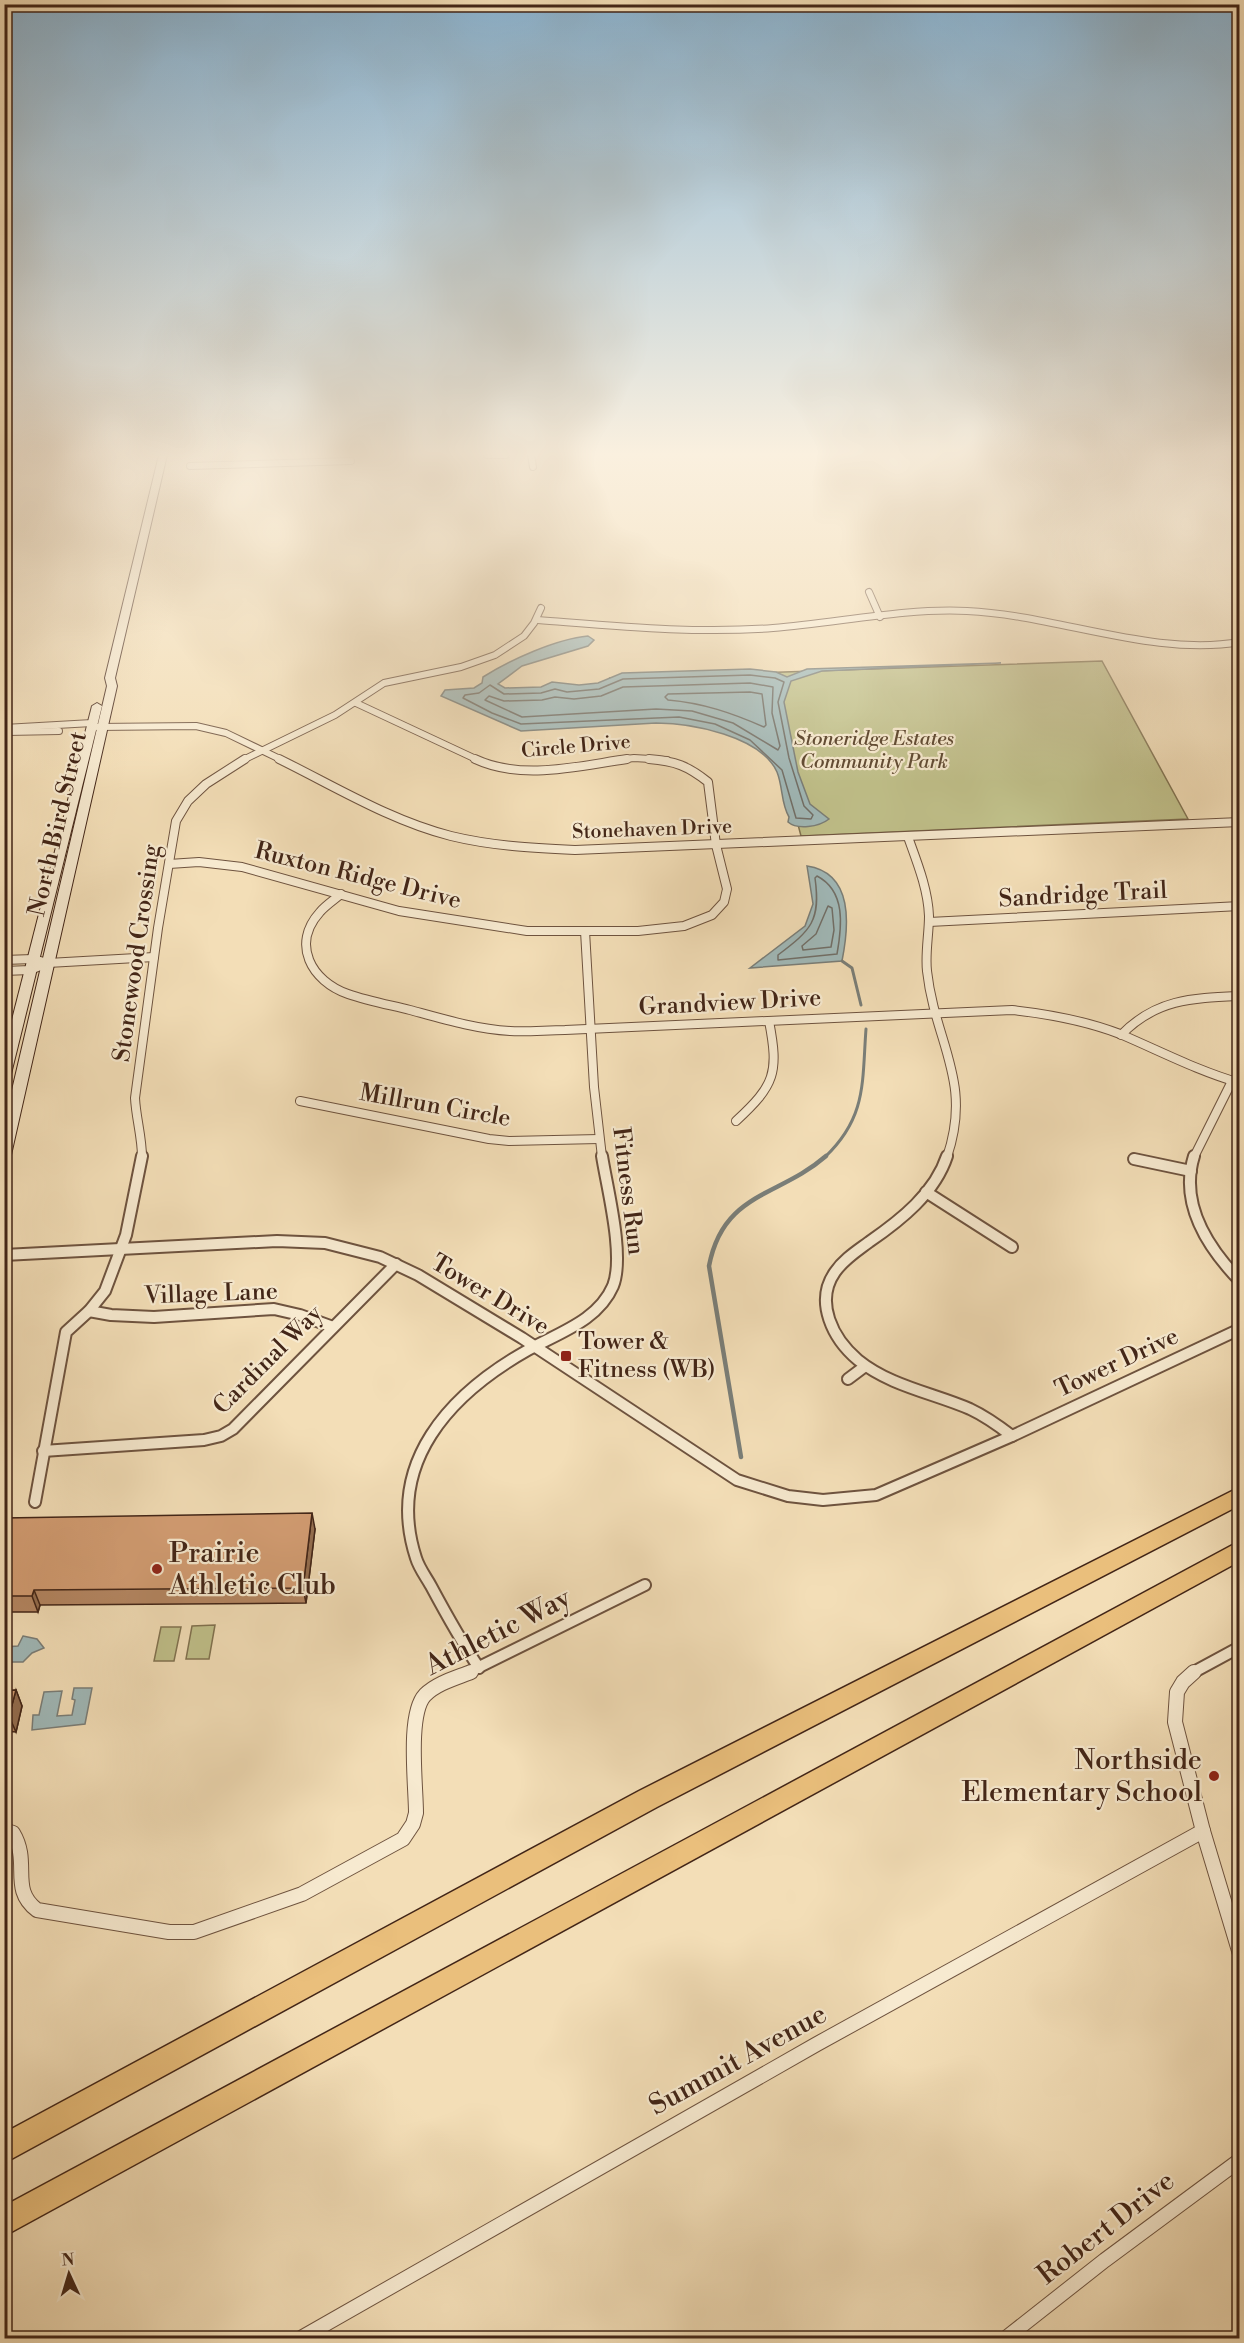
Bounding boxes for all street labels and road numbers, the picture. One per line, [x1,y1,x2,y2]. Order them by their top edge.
street label: North Bird Street [22,728,94,919]
street label: Circle Drive [520,730,632,764]
street label: Stonehaven Drive [572,815,732,845]
street label: Ruxton Ridge Drive [252,836,464,916]
street label: Stonewood Crossing [107,842,167,1064]
street label: Sandridge Trail [998,876,1168,914]
street label: Grandview Drive [638,983,822,1023]
street label: Millrun Circle [357,1078,513,1134]
street label: Fitness Run [605,1125,651,1257]
street label: Tower Drive [425,1248,555,1342]
street label: Village Lane [143,1277,278,1311]
street label: Cardinal Way [207,1299,329,1421]
street label: Tower Drive [1051,1321,1183,1405]
street label: Athletic Way [418,1580,577,1684]
street label: Summit Avenue [643,1997,833,2123]
street label: Robert Drive [1030,2163,1182,2293]

